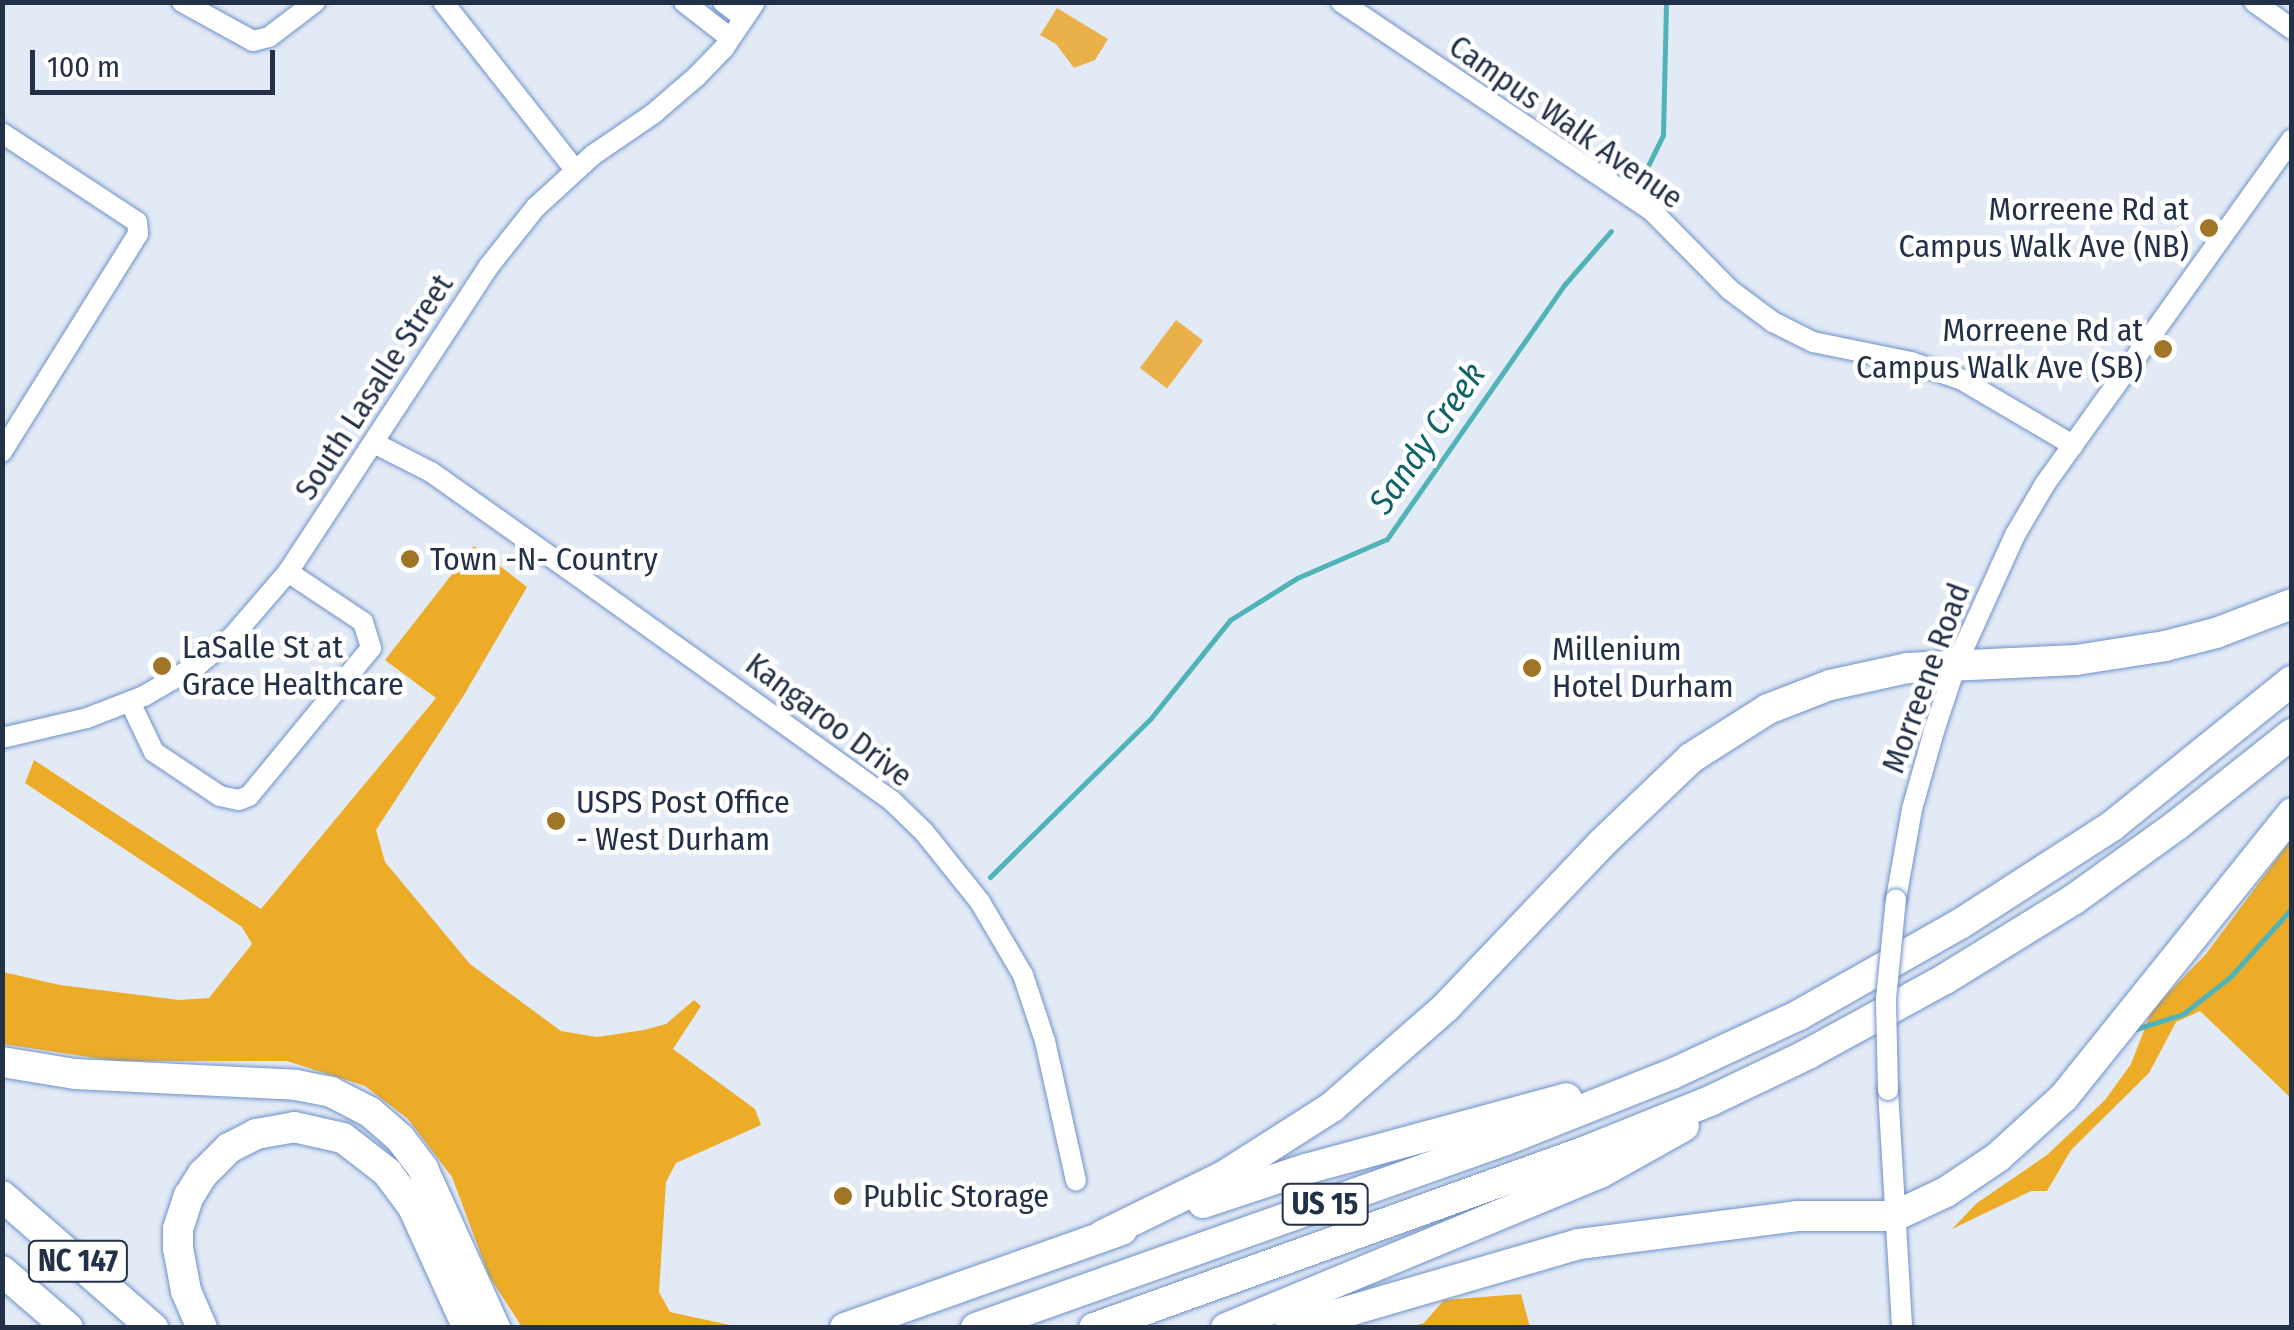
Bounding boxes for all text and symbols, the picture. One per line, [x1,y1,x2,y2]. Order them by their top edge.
street label: Campus Walk Avenue [1442,27,1690,217]
scale bar [35,30,280,92]
text: 100 m [47,49,120,85]
place label: Morreene Rd at Campus Walk Ave (NB) [1899,191,2189,266]
marker: Morreene Rd at Campus Walk Ave (NB) [2198,217,2220,239]
street label: South Lasalle Street [287,267,461,507]
place label: Morreene Rd at Campus Walk Ave (SB) [1856,312,2143,387]
marker: Morreene Rd at Campus Walk Ave (SB) [2152,338,2174,360]
water label: Sandy Creek [1360,355,1494,521]
place label: Town -N- Country [430,540,658,578]
marker: Town -N- Country [399,548,421,570]
street label: Morreene Road [1874,578,1978,778]
place label: LaSalle St at Grace Healthcare [182,629,404,704]
place label: Millenium Hotel Durham [1552,631,1734,706]
street label: Kangaroo Drive [738,645,920,795]
marker: LaSalle St at Grace Healthcare [151,655,173,677]
marker: Millenium Hotel Durham [1521,657,1543,679]
place label: USPS Post Office - West Durham [576,784,790,859]
marker: USPS Post Office - West Durham [545,810,567,832]
place label: Public Storage [863,1177,1049,1215]
road number: US 15 [1280,1179,1370,1229]
marker: Public Storage [832,1185,854,1207]
road number: NC 147 [26,1236,130,1286]

